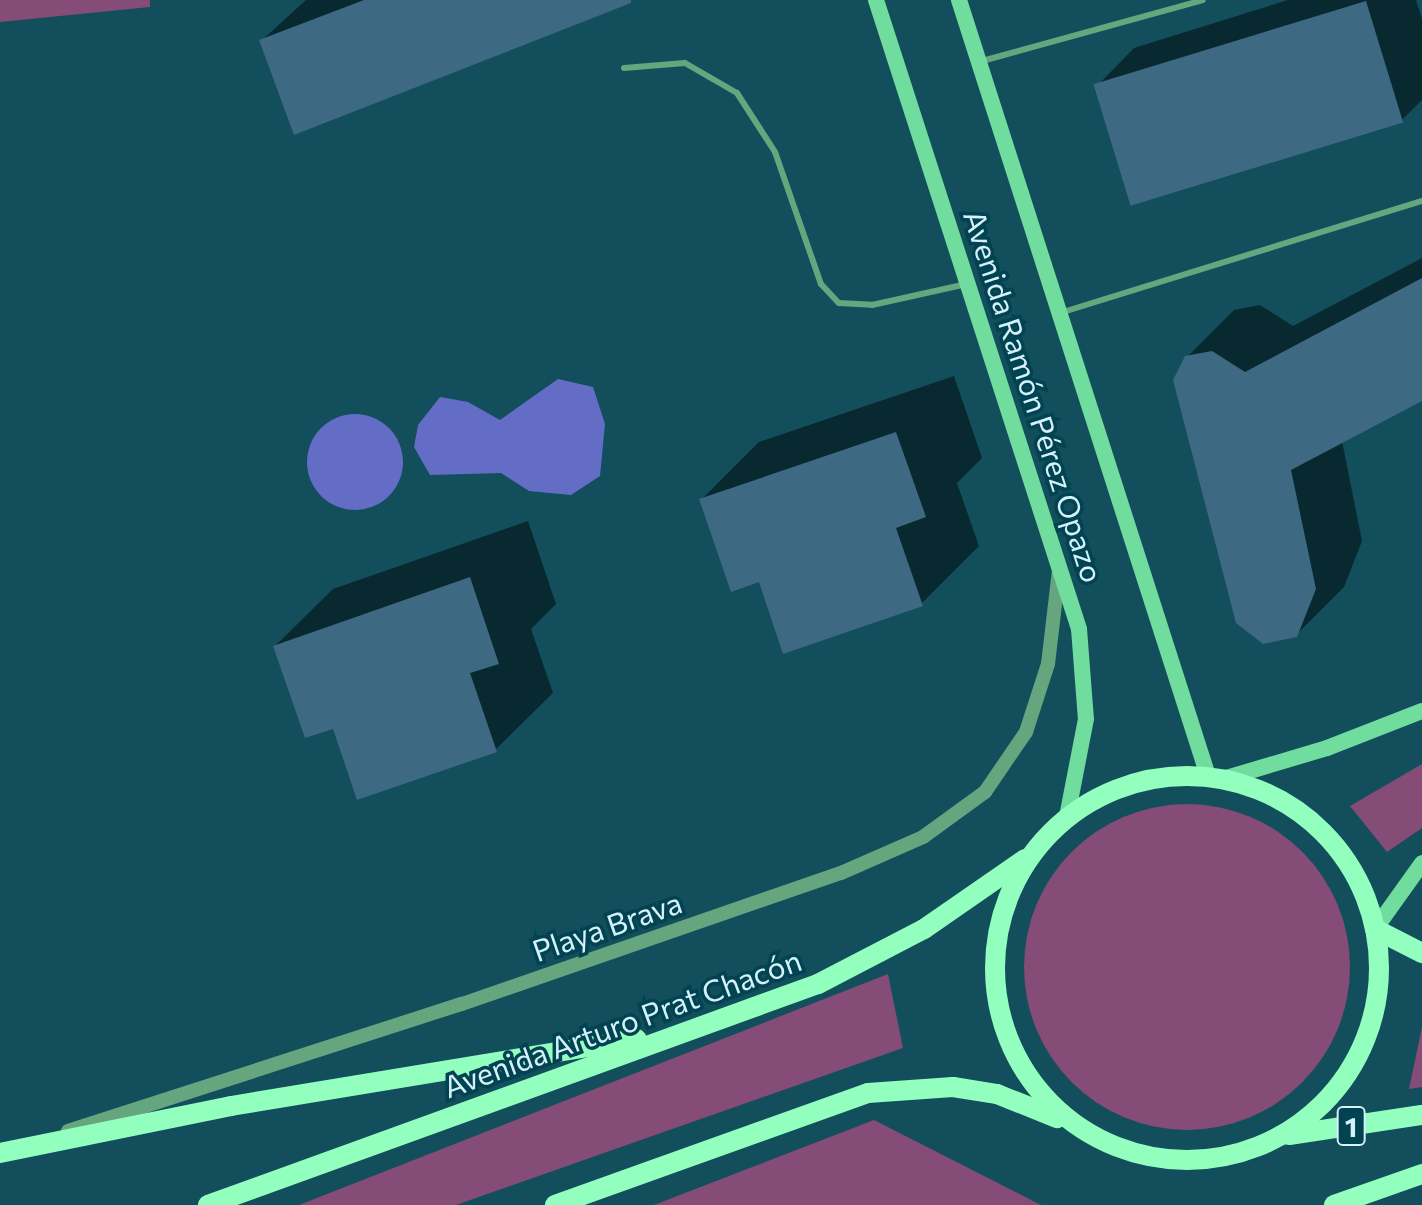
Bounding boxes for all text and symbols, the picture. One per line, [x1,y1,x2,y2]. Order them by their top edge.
street label: Avenida Ramón Pérez Opazo [957,205,1111,587]
street label: Playa Brava [528,884,686,968]
street label: Avenida Arturo Prat Chacón [438,941,806,1105]
road number: 1 [1335,1102,1367,1150]

